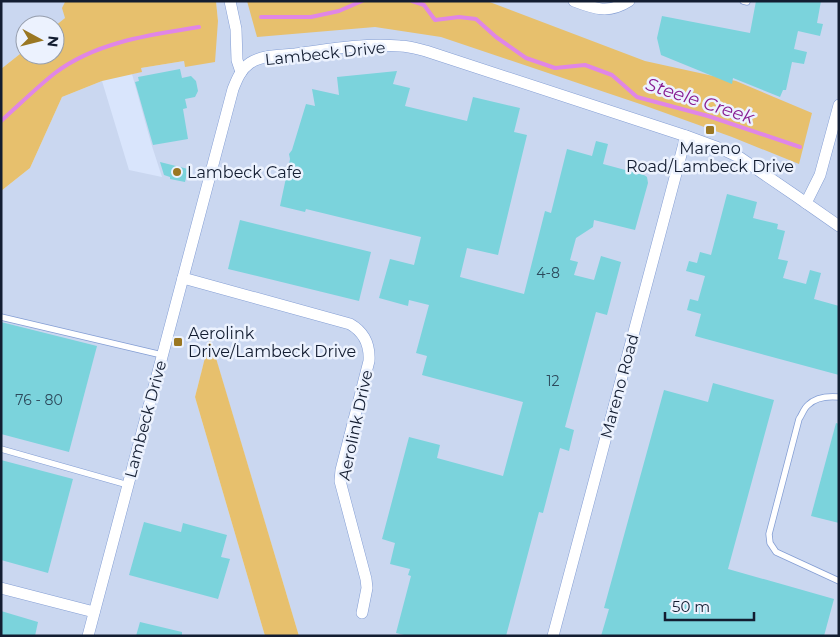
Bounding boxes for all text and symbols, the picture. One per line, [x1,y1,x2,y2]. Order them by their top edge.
north arrow [15,15,65,65]
text: N [43,35,63,48]
street label: Lambeck Drive [264,38,386,69]
water label: Steele Creek [643,73,758,129]
marker: Mareno Road/Lambeck Drive [704,124,716,136]
place label: Mareno Road/Lambeck Drive [626,139,794,176]
place label: Lambeck Cafe [187,163,302,182]
marker: Lambeck Cafe [171,166,183,178]
house number: 4-8 [536,264,560,282]
place label: Aerolink Drive/Lambeck Drive [188,324,356,361]
street label: Mareno Road [596,332,643,440]
marker: Aerolink Drive/Lambeck Drive [172,336,184,348]
street label: Lambeck Drive [121,358,170,480]
street label: Aerolink Drive [335,368,376,482]
house number: 12 [546,372,560,390]
house number: 76 - 80 [15,391,63,409]
scale bar [665,590,754,622]
text: 50 m [672,597,710,616]

